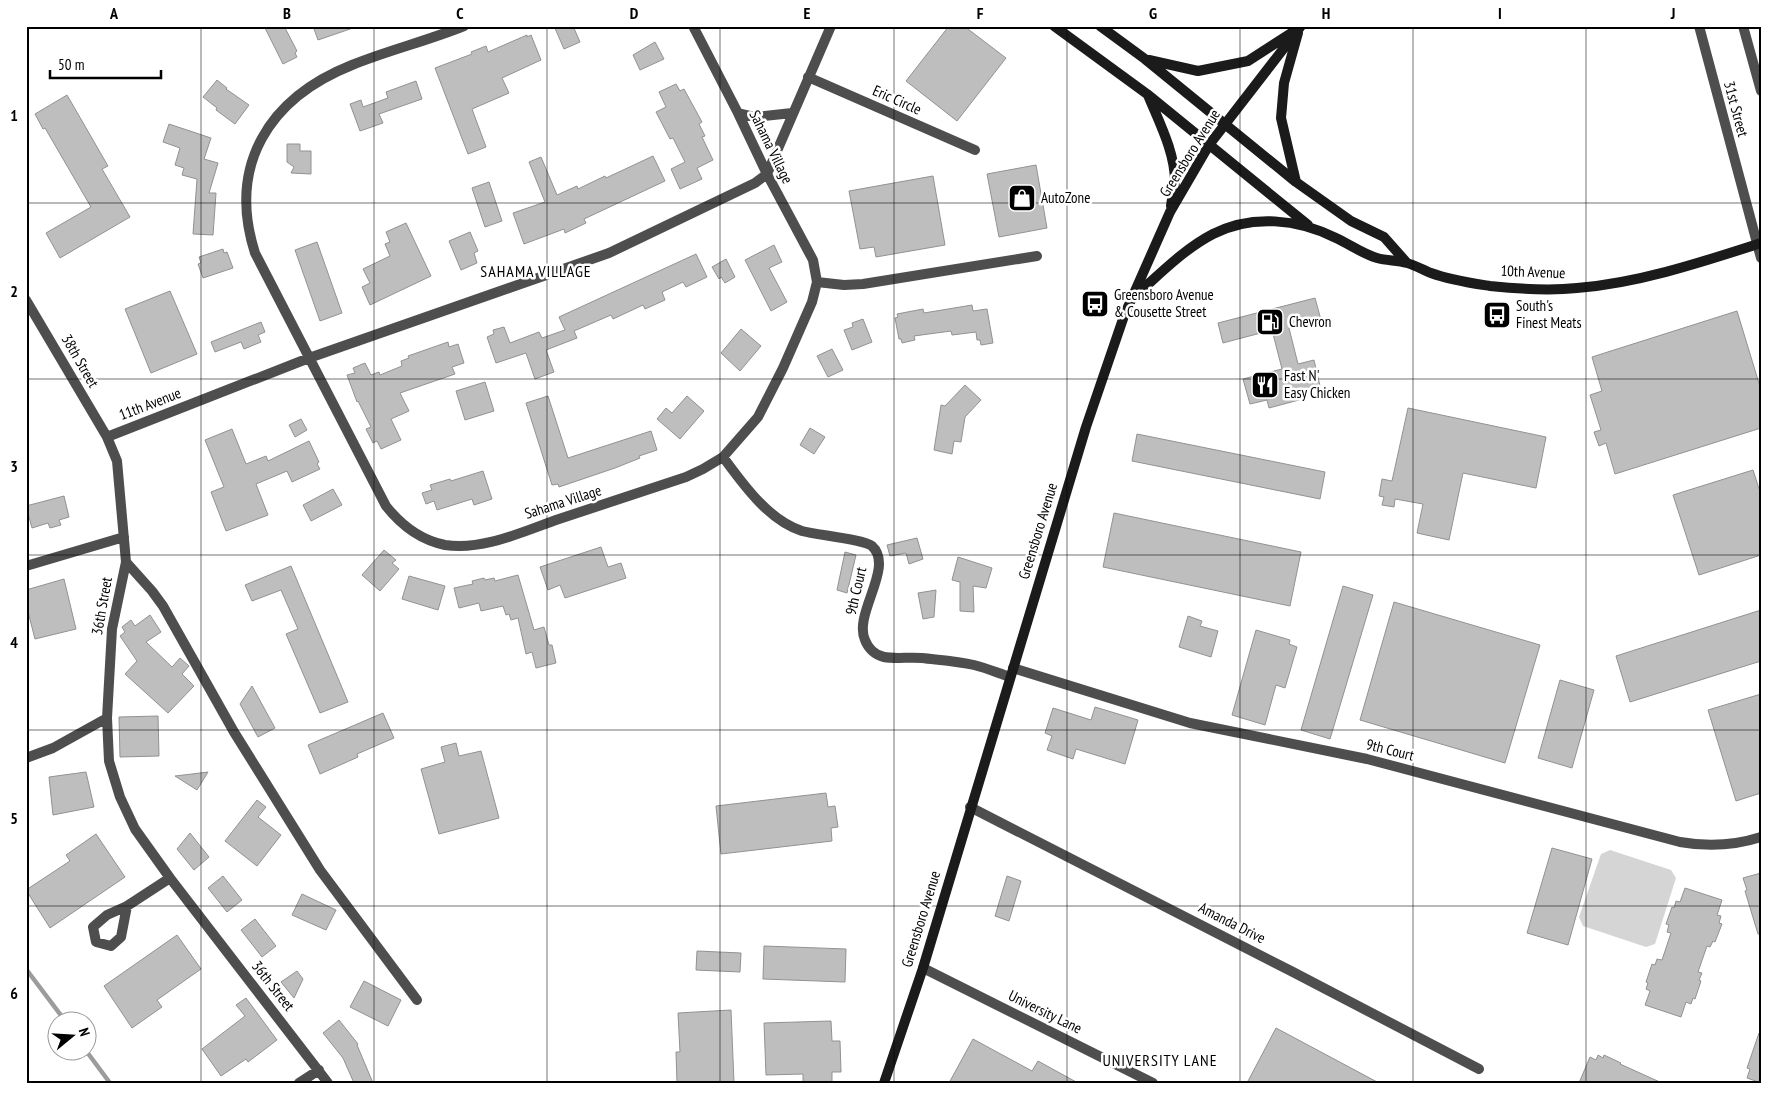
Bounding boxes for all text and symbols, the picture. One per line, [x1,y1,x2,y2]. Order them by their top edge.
text: A [109,3,119,23]
text: B [283,3,291,23]
text: C [456,3,464,23]
text: D [630,3,639,23]
text: E [804,3,811,23]
text: F [977,3,984,23]
text: G [1149,3,1157,23]
text: H [1322,3,1330,23]
text: I [1498,3,1502,23]
text: J [1670,3,1675,23]
scale bar [50,48,161,80]
text: 50 m [58,55,84,74]
street label: 31st Street [1720,79,1753,139]
street label: Eric Circle [870,80,925,119]
text: 1 [10,105,18,125]
street label: Greensboro Avenue [1155,105,1224,200]
street label: Sahama Village [745,107,797,187]
shop icon: AutoZone [1007,183,1037,213]
place label: AutoZone [1041,188,1090,207]
district label: SAHAMA VILLAGE [480,261,592,281]
street label: 10th Avenue [1500,261,1566,282]
text: 2 [10,281,18,301]
place label: Greensboro Avenue & Cousette Street [1114,285,1214,321]
bus stop icon: Greensboro Avenue & Cousette Street [1080,289,1110,319]
place label: South's Finest Meats [1516,296,1582,332]
bus stop icon: South's Finest Meats [1482,300,1512,330]
fuel station icon: Chevron [1255,307,1285,337]
place label: Chevron [1289,312,1331,331]
street label: 38th Street [58,331,103,391]
place label: Fast N' Easy Chicken [1284,366,1350,402]
restaurant icon: Fast N' Easy Chicken [1250,370,1280,400]
street label: 11th Avenue [116,383,184,424]
text: 3 [10,456,18,476]
street label: Sahama Village [522,480,604,523]
street label: Greensboro Avenue [1014,480,1061,581]
street label: 9th Court [841,565,870,617]
street label: 36th Street [87,575,116,636]
text: 4 [10,632,18,652]
street label: 9th Court [1364,734,1416,765]
text: 5 [10,808,18,828]
street label: Greensboro Avenue [897,868,944,969]
street label: Amanda Drive [1196,898,1269,947]
street label: 36th Street [248,957,299,1015]
text: 6 [10,983,18,1003]
street label: University Lane [1005,986,1085,1037]
north arrow [48,1012,98,1062]
text: N [75,1026,94,1038]
district label: UNIVERSITY LANE [1102,1050,1218,1070]

